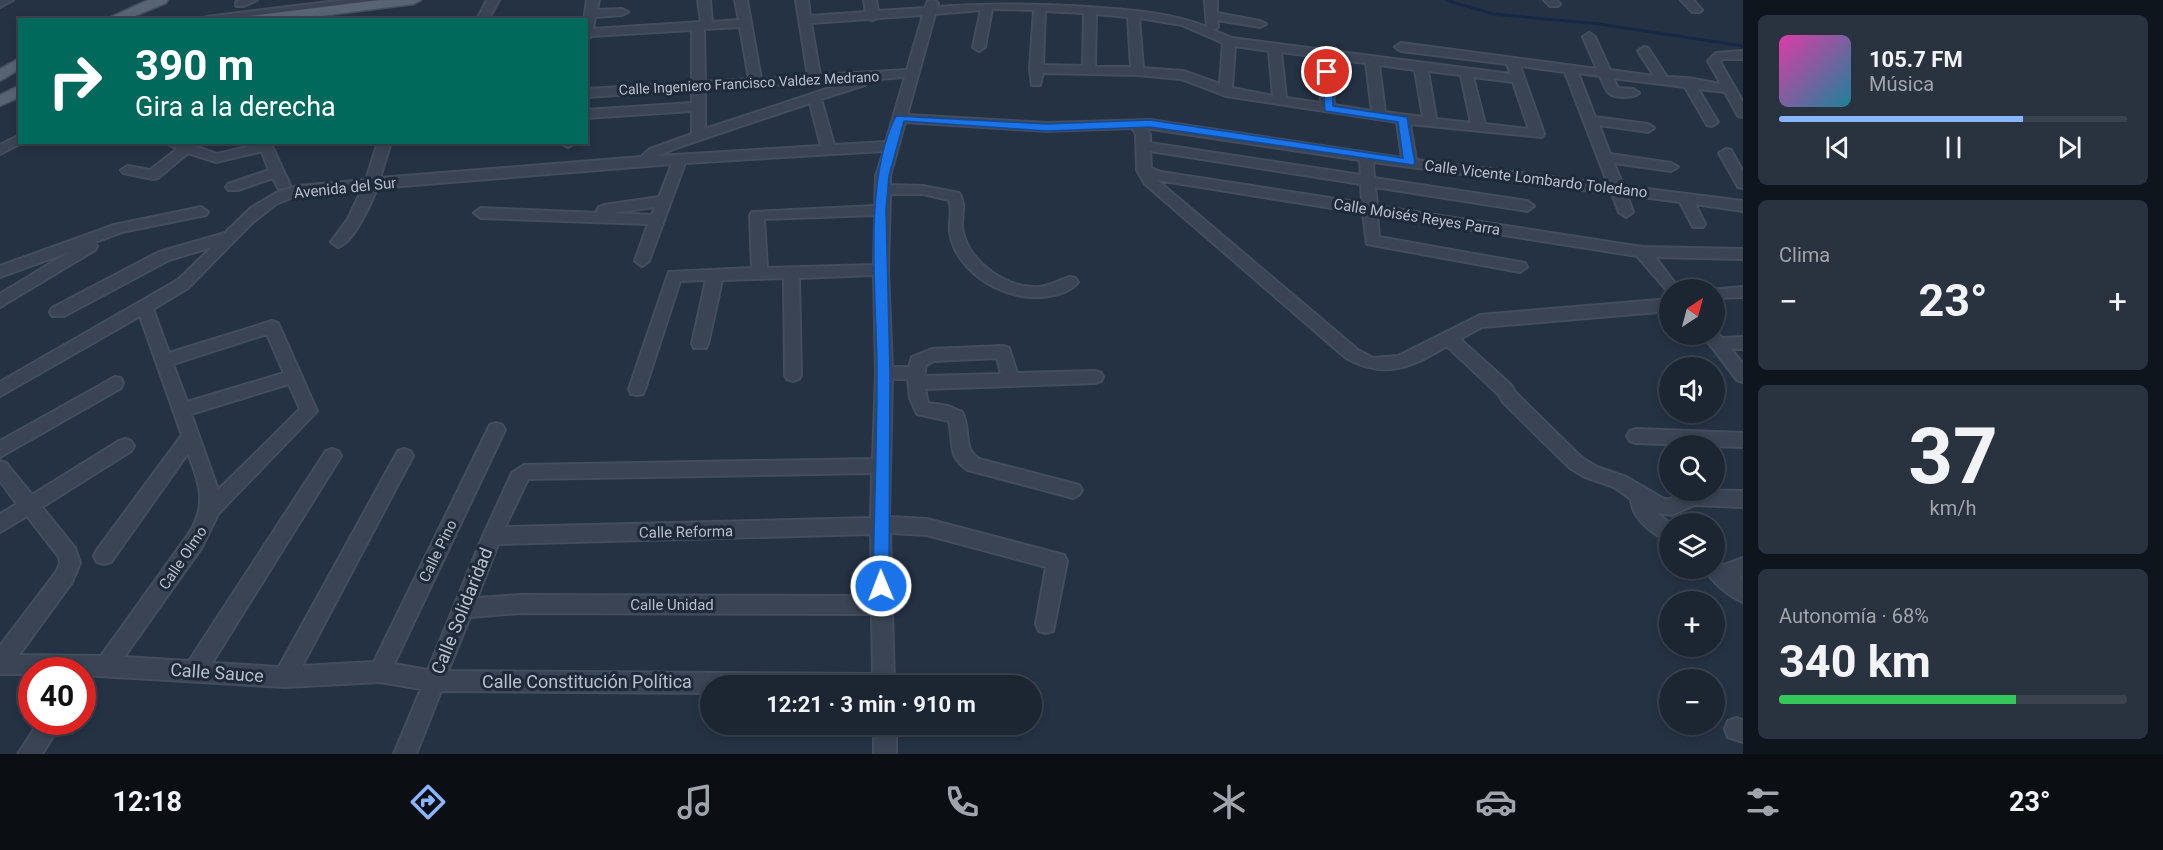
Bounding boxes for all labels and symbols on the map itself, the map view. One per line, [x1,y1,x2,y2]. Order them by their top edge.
pin [1301,46,1352,97]
street label: Calle Ingeniero Francisco Valdez Medrano [618,68,880,98]
street label: Calle Vicente Lombardo Toledano [1424,156,1648,202]
street label: Avenida del Sur [293,174,397,202]
street label: Calle Moisés Reyes Parra [1332,195,1502,239]
north arrow [1659,279,1725,345]
street label: Calle Pino [415,517,461,585]
street label: Calle Reforma [639,522,733,542]
street label: Calle Olmo [155,523,211,593]
street label: Calle Solidaridad [427,545,496,677]
position arrow [849,554,913,618]
street label: Calle Unidad [630,596,714,614]
speed limit sign: 40 [18,657,96,735]
street label: Calle Sauce [170,659,264,686]
street label: Calle Constitución Política [482,671,692,692]

